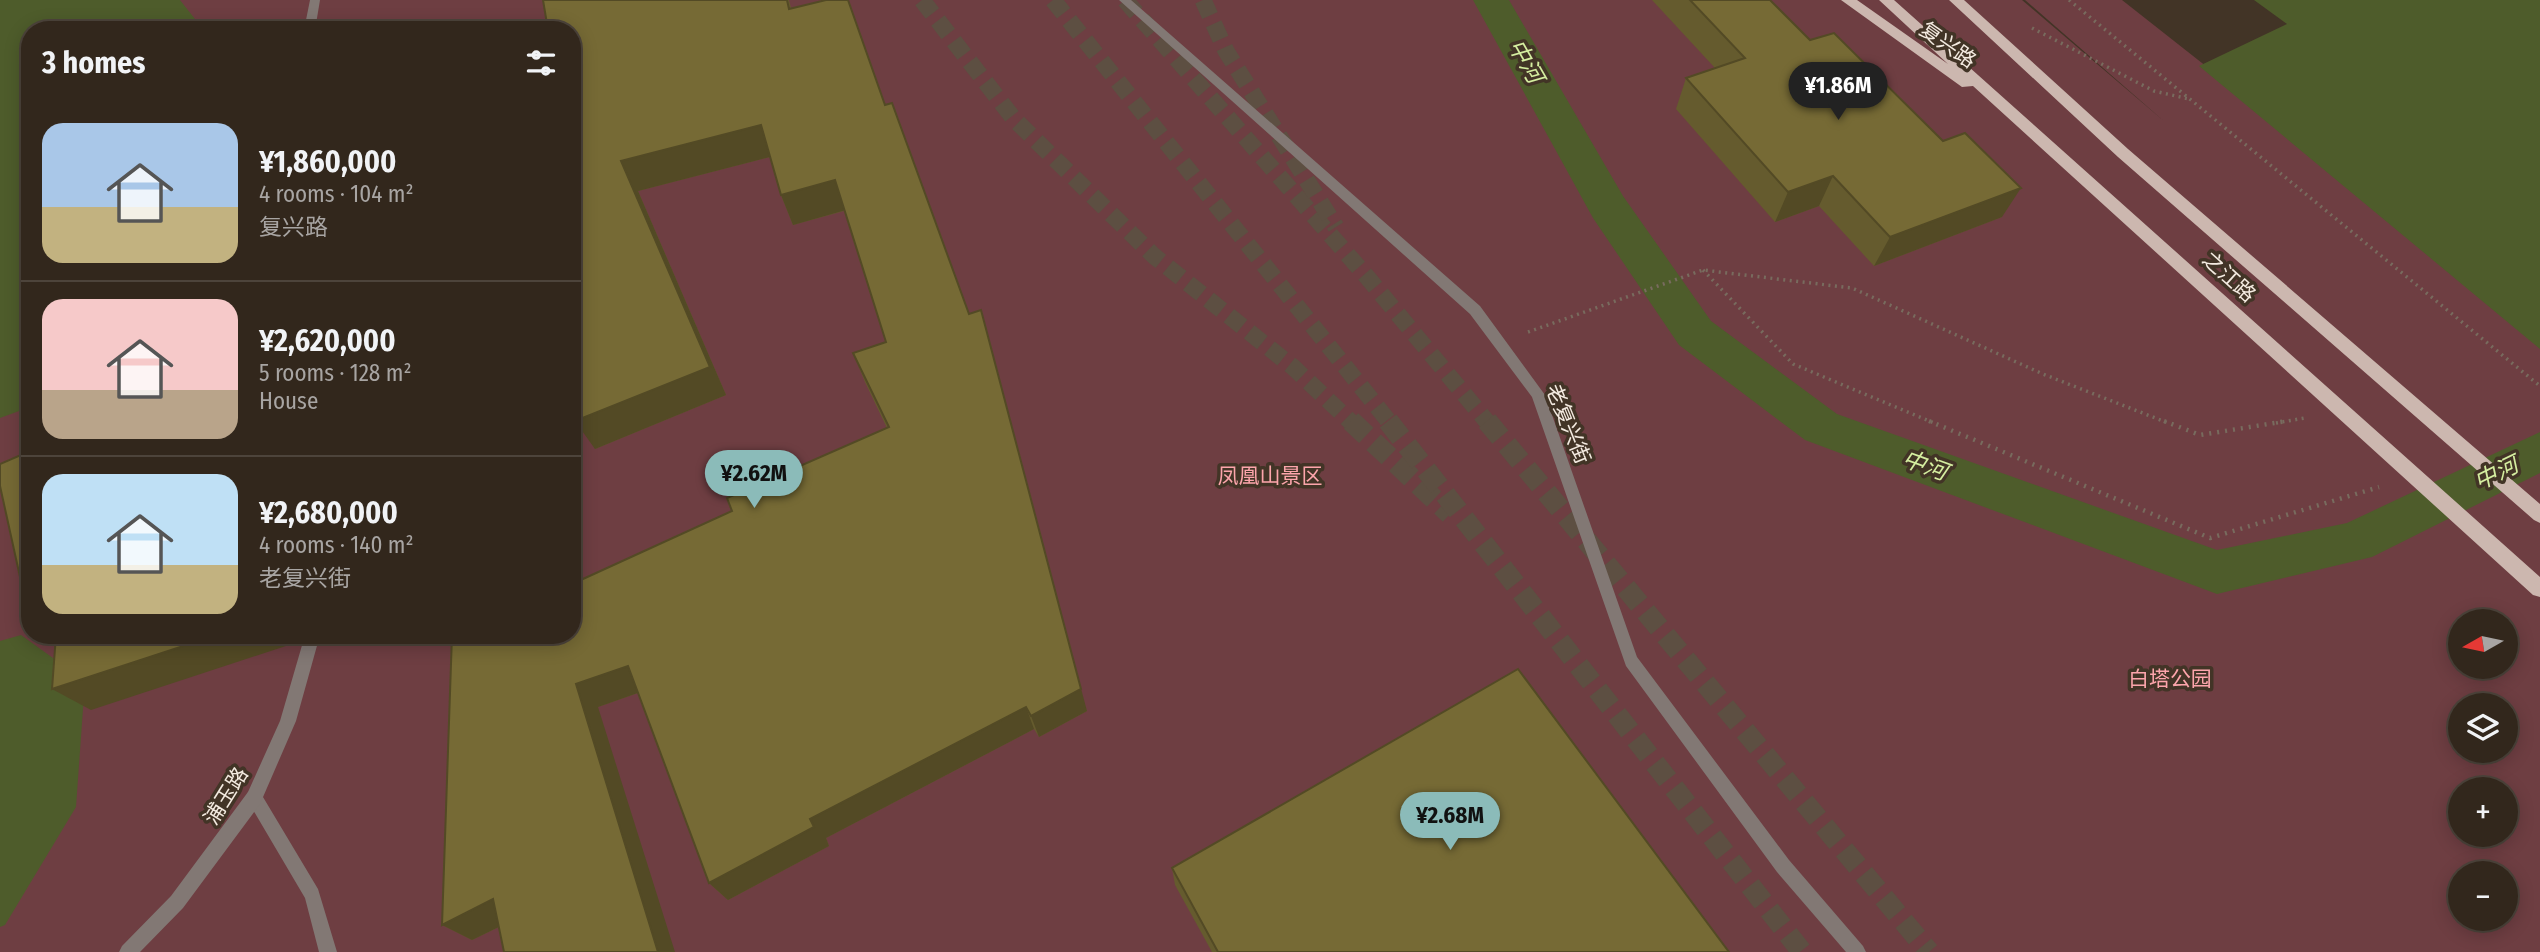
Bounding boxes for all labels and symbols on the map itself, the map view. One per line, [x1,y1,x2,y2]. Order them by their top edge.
street label: 复兴路 [1915,16,1981,74]
water label: 中河 [1502,34,1552,91]
pin: ¥1.86M [1781,62,1895,122]
street label: 之江路 [2197,246,2261,308]
street label: 老复兴街 [1540,380,1596,468]
water label: 中河 [1899,444,1955,487]
water label: 中河 [2469,449,2526,496]
pin: ¥2.62M [697,450,811,510]
park label: 凤凰山景区 [1218,463,1323,489]
north arrow [2448,609,2518,679]
park label: 白塔公园 [2128,666,2212,692]
street label: 浦玉路 [198,762,254,830]
pin: ¥2.68M [1393,792,1507,852]

